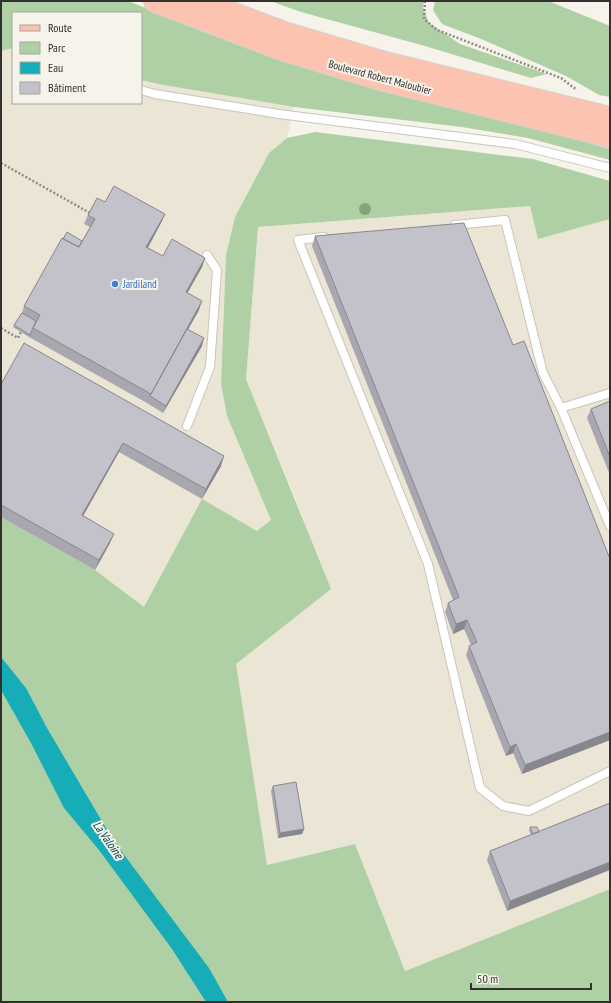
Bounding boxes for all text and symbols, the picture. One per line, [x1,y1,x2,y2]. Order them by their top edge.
legend [12,12,142,104]
text: Route [48,20,72,35]
text: Parc [48,40,66,55]
street label: Boulevard Robert Maloubier [327,56,433,98]
text: Eau [48,60,63,75]
text: Bâtiment [48,80,86,95]
place label: Jardiland [122,277,157,291]
marker: Jardiland [110,279,120,289]
water label: La Valoine [90,818,127,862]
scale bar [471,965,591,991]
text: 50 m [477,971,498,986]

